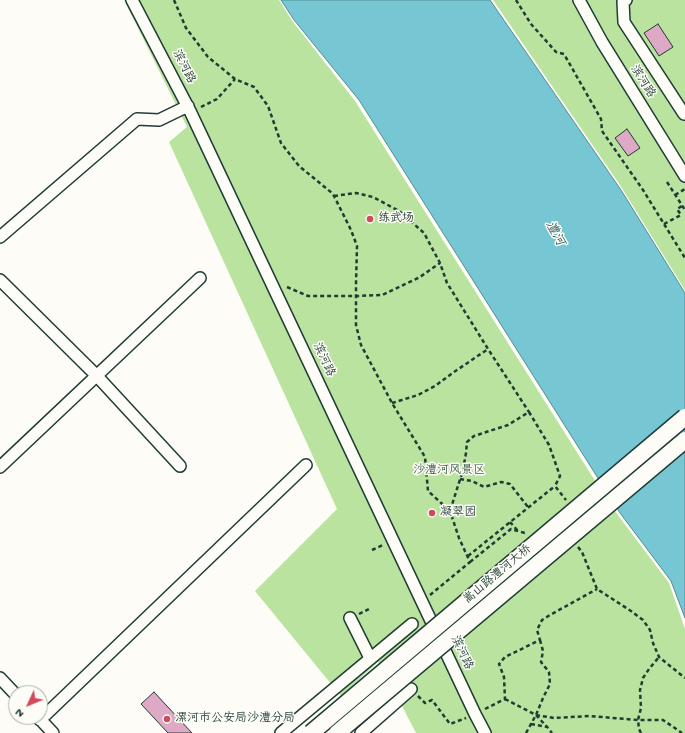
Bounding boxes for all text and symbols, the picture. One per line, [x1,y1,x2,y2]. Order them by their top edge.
street label: 滨河路 [168,48,198,86]
street label: 滨河路 [626,63,658,101]
place label: 练武场 [378,212,414,226]
marker: 练武场 [365,214,375,224]
water label: 澧河 [541,219,567,249]
street label: 滨河路 [309,341,337,379]
park label: 沙澧河风景区 [413,464,485,478]
place label: 凝翠园 [440,506,476,520]
marker: 凝翠园 [427,508,437,518]
street label: 嵩山路澧河大桥 [461,542,535,608]
street label: 滨河路 [447,634,475,672]
north arrow [8,685,48,725]
text: N [13,706,27,719]
place label: 漯河市公安局沙澧分局 [175,712,295,726]
marker: 漯河市公安局沙澧分局 [162,714,172,724]

